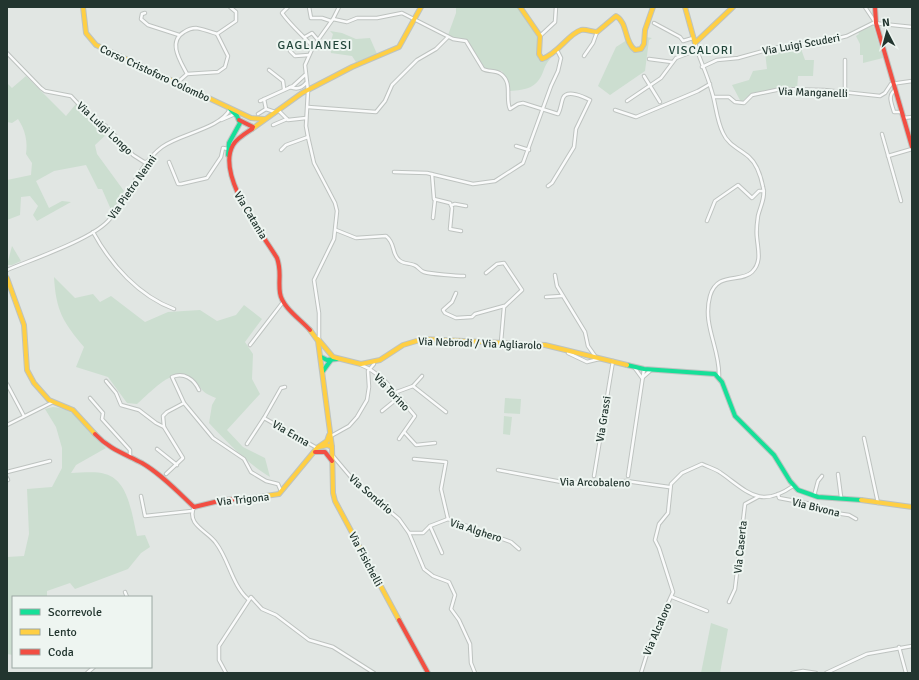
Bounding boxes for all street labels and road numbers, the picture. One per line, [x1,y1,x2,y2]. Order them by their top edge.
street label: Via Luigi Scuderi [761,31,841,58]
street label: Corso Cristoforo Colombo [98,42,212,105]
street label: Via Manganelli [778,85,848,100]
street label: Via Luigi Longo [74,99,135,158]
street label: Via Pietro Nenni [105,152,159,222]
street label: Via Catania [231,189,270,242]
street label: Via Nebrodi / Via Agliarolo [418,335,542,352]
street label: Via Torino [371,371,412,414]
street label: Via Grassi [593,395,614,443]
street label: Via Enna [270,418,312,450]
street label: Via Sondrio [346,472,395,517]
street label: Via Arcobaleno [560,475,631,490]
street label: Via Trigona [216,490,270,509]
street label: Via Bivona [791,495,842,520]
street label: Via Alghero [448,516,504,545]
street label: Via Caserta [731,519,750,574]
street label: Via Fisichelli [346,530,385,589]
street label: Via Alcaloro [640,601,675,658]

